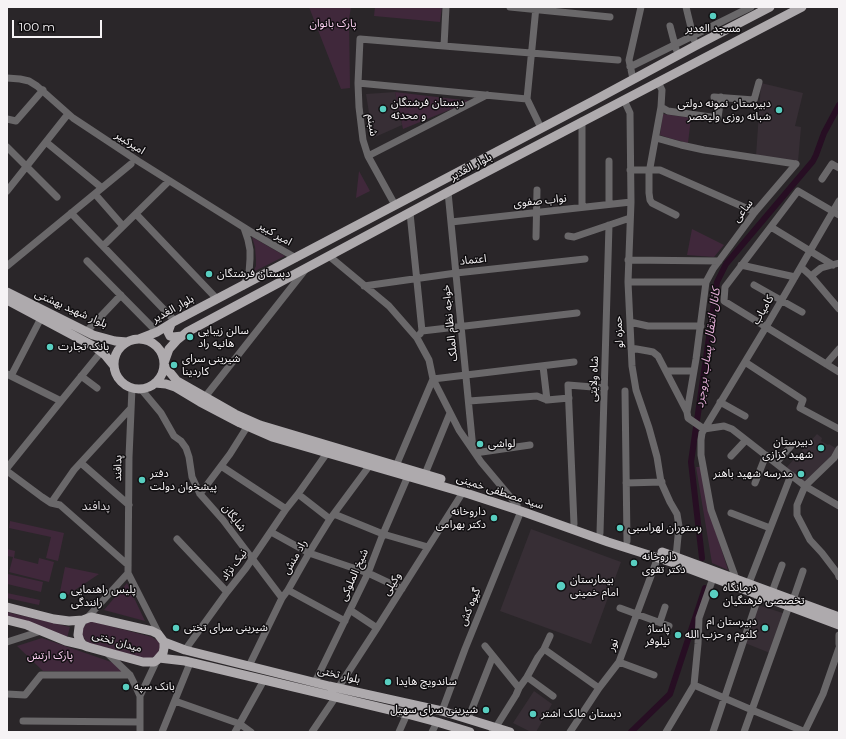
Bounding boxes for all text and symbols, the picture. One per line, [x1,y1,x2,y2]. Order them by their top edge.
marker: مسجد الغدیر [708,11,718,21]
scale bar [14,12,104,38]
park label: پارک بانوان [309,17,357,31]
text: 100 m [19,19,55,34]
place label: مسجد الغدیر [685,22,741,36]
place label: دبستان فرشتگان و محدثه [391,96,464,122]
place label: دبیرستان نمونه دولتی شبانه روزی ولیعصر [677,97,771,123]
marker: دبستان فرشتگان و محدثه [378,104,388,114]
marker: دبیرستان نمونه دولتی شبانه روزی ولیعصر [774,105,784,115]
street label: شبنم [364,113,380,137]
street label: امیرکبیر [112,128,148,158]
street label: بلوار الغدیر [448,150,494,184]
street label: نواب صفوی [513,192,567,210]
street label: ساعی [730,197,756,225]
street label: امیر کبیر [256,219,294,249]
street label: اعتماد [459,252,487,268]
place label: دبستان فرشتگان [217,267,290,281]
marker: دبستان فرشتگان [204,269,214,279]
street label: خواجه نظام الملک [439,284,461,362]
street label: بلوار شهید بهشتی [33,287,109,331]
water label: کانال انتقال پساب بروجرد [692,287,724,409]
street label: بلوار الغدیر [150,292,196,326]
street label: کامیاب [749,293,777,327]
street label: حمزه لو [612,316,626,348]
place label: سالن زیبایی هانيه راد [198,324,249,350]
marker: سالن زیبایی هانيه راد [185,332,195,342]
place label: بانک تجارت [58,340,109,354]
marker: بانک تجارت [45,342,55,352]
place label: شیرینی سرای کاردینا [182,352,240,378]
street label: شاه ولایتی [587,356,601,402]
marker: شیرینی سرای کاردینا [169,360,179,370]
place label: دبیرستان شهید کزازی [762,435,813,461]
place label: لواشی [488,437,515,451]
marker: لواشی [475,439,485,449]
marker: دبیرستان شهید کزازی [816,443,826,453]
street label: پدافند [111,455,125,481]
place label: دفتر پیشخوان دولت [150,467,217,493]
place label: مدرسه شهید باهنر [713,467,793,481]
marker: مدرسه شهید باهنر [796,469,806,479]
street label: سید مصطفی خمینی [455,472,545,512]
marker: دفتر پیشخوان دولت [137,475,147,485]
district label: پدافند [82,499,110,513]
street label: شایگان [219,502,249,534]
place label: داروخانه دکتر بهرامی [436,505,486,531]
marker: داروخانه دکتر بهرامی [489,513,499,523]
place label: رستوران لهراسبی [628,521,702,535]
marker: رستوران لهراسبی [615,523,625,533]
street label: راد منش [280,537,310,577]
street label: نیک نژاد [218,547,250,583]
street label: شیخ الملوکی [337,547,371,603]
place label: داروخانه دکتر تقوی [642,550,685,576]
marker: داروخانه دکتر تقوی [629,558,639,568]
street label: وکیلی [380,570,404,598]
place label: بیمارستان امام خمینی [570,573,619,599]
marker: بیمارستان امام خمینی [555,580,567,592]
place label: درمانگاه تخصصی فرهنگیان [723,581,804,607]
place label: پلیس راهنمایی رانندگی [71,583,136,609]
street label: گیوه کش [456,586,484,628]
marker: درمانگاه تخصصی فرهنگیان [708,588,720,600]
marker: پلیس راهنمایی رانندگی [58,591,68,601]
place label: دبیرستان ام کلثوم و حزب الله [685,615,757,641]
place label: شیرینی سرای تختی [184,621,268,635]
place label: پاساژ نیلوفر [645,622,670,648]
marker: شیرینی سرای تختی [171,623,181,633]
marker: دبیرستان ام کلثوم و حزب الله [760,623,770,633]
street label: میدان تختی [91,629,143,655]
marker: پاساژ نیلوفر [673,630,683,640]
street label: نور [605,637,621,653]
park label: پارک ارتش [27,649,73,663]
street label: بلوار تختی [316,664,362,686]
place label: ساندویچ هایدا [396,675,457,689]
marker: ساندویچ هایدا [383,677,393,687]
place label: بانک سپه [134,680,175,694]
marker: بانک سپه [121,682,131,692]
place label: شیرینی سرای سهیل [390,703,478,717]
marker: شیرینی سرای سهیل [481,705,491,715]
place label: دبستان مالک اشتر [541,707,621,721]
marker: دبستان مالک اشتر [528,709,538,719]

